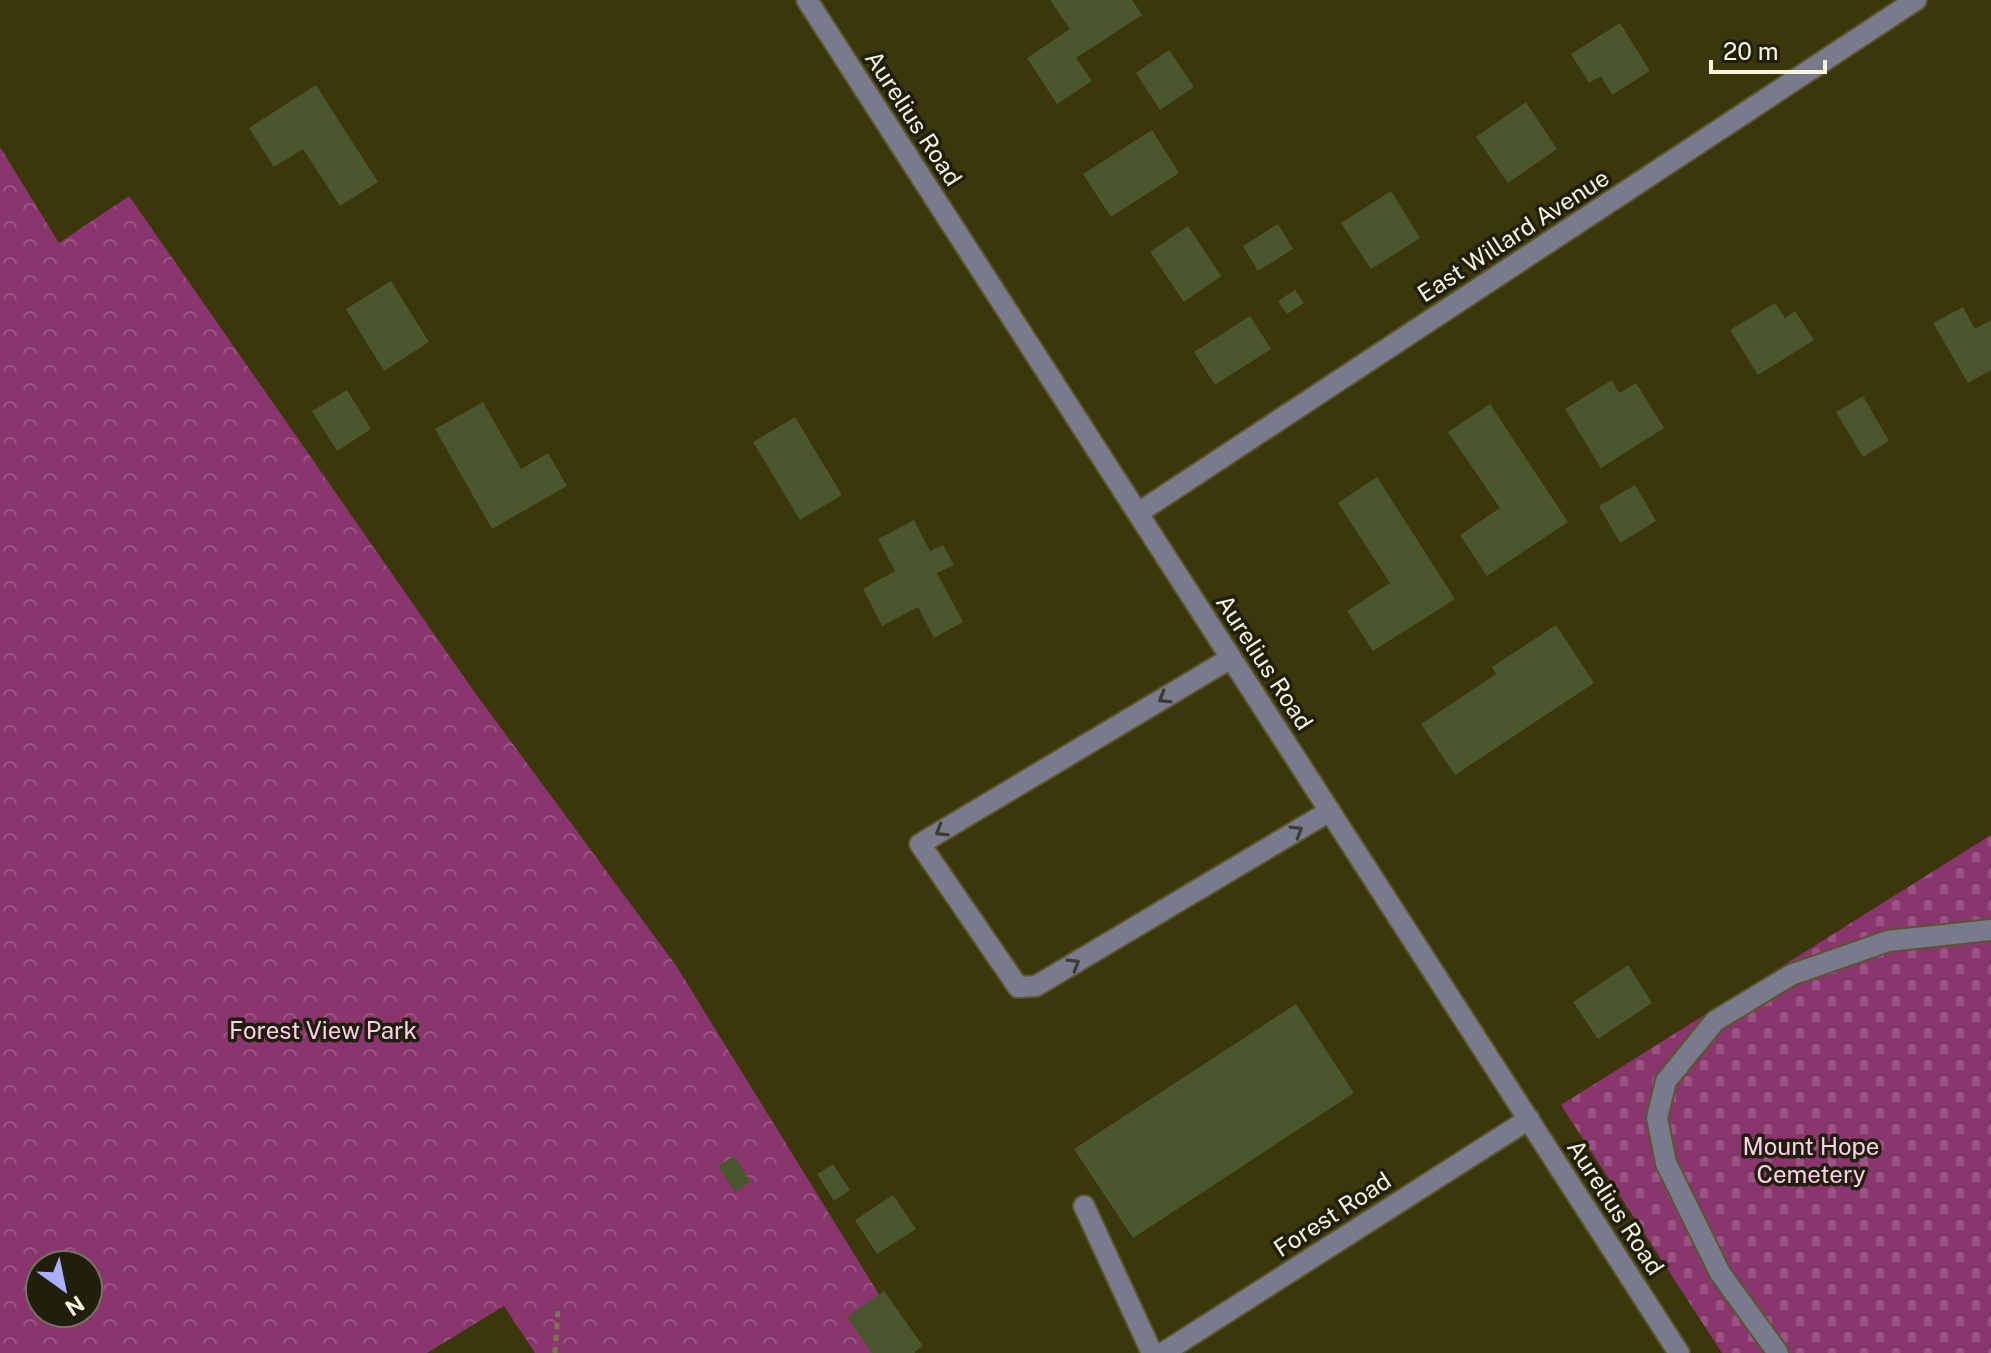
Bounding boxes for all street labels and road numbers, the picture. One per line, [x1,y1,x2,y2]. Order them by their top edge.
street label: Aurelius Road [860,45,968,191]
street label: East Willard Avenue [1412,163,1614,307]
street label: Aurelius Road [1211,589,1319,735]
street label: Aurelius Road [1562,1134,1670,1280]
street label: Forest Road [1268,1166,1396,1262]

